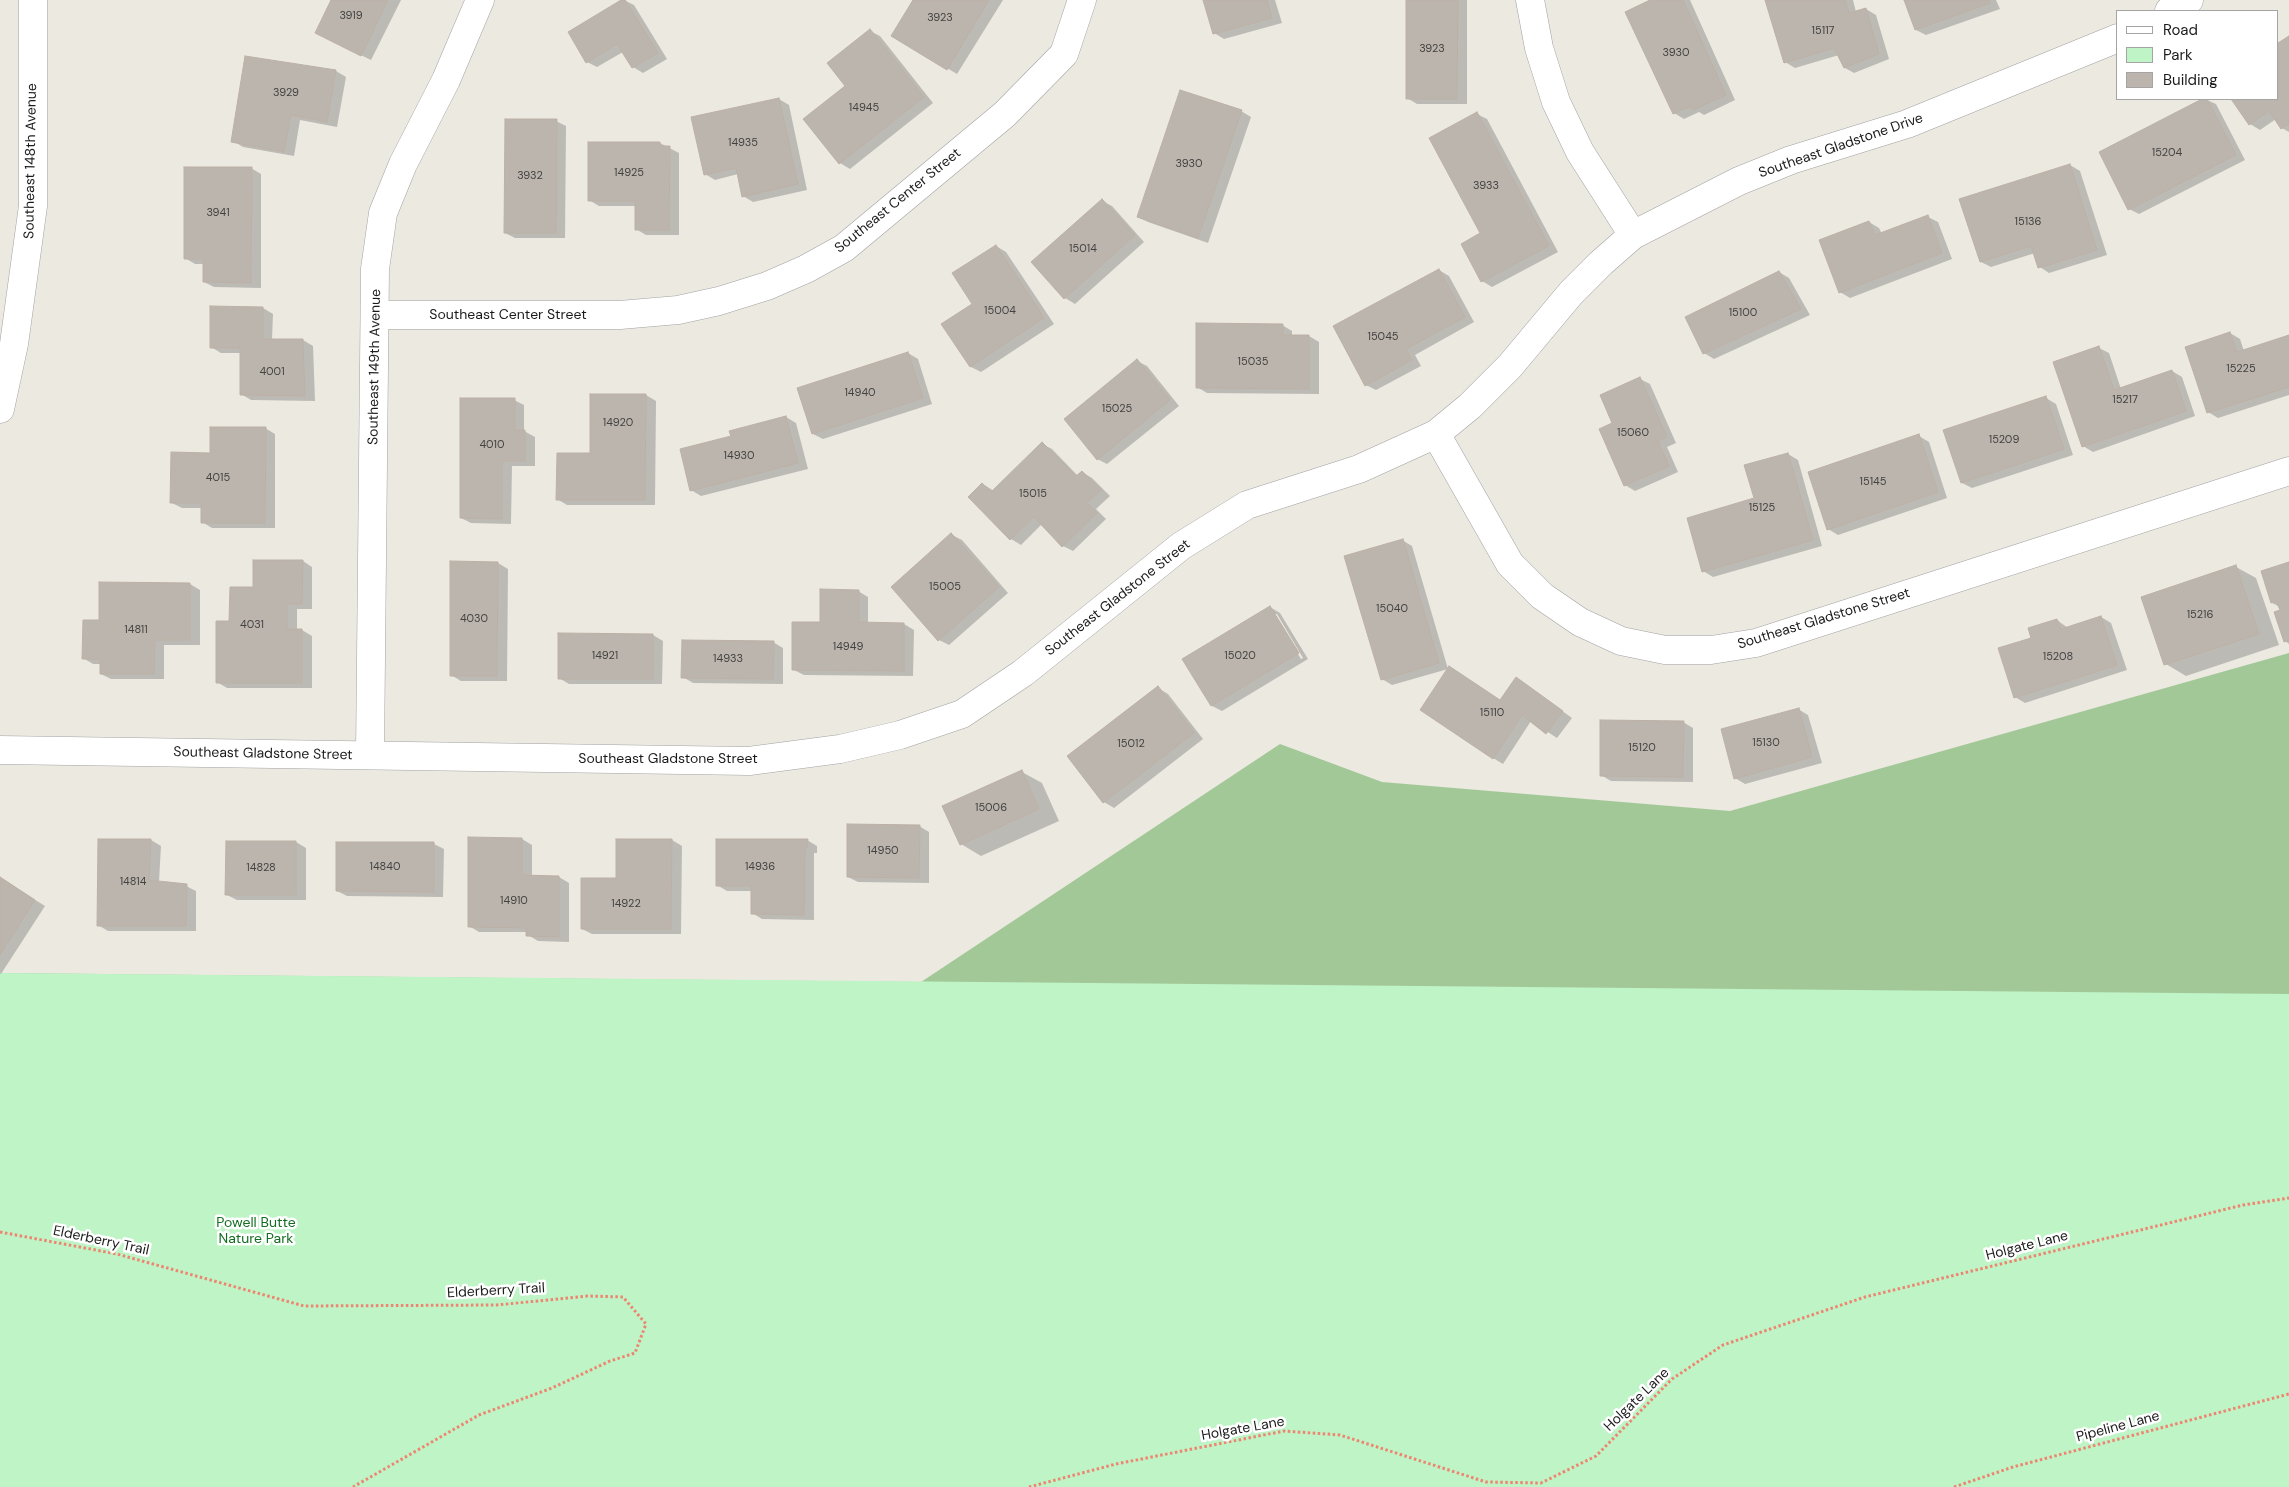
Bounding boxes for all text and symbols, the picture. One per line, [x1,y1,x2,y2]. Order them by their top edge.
house number: 3919 [339,9,363,23]
legend [2116,10,2279,100]
house number: 3923 [927,11,953,25]
text: Road [2163,20,2198,40]
house number: 15117 [1812,24,1834,38]
house number: 3923 [1419,42,1445,56]
text: Park [2163,45,2193,65]
house number: 3930 [1663,46,1689,60]
text: Building [2163,70,2218,90]
street label: Southeast 148th Avenue [21,83,41,239]
house number: 3929 [273,86,299,100]
house number: 14945 [849,101,879,115]
street label: Southeast Gladstone Drive [1757,110,1925,182]
house number: 14935 [728,136,758,150]
street label: Southeast Center Street [832,145,964,257]
house number: 15204 [2152,146,2182,160]
house number: 3930 [1176,157,1202,171]
house number: 14925 [614,166,644,180]
house number: 3932 [517,169,543,183]
house number: 3933 [1473,179,1499,193]
house number: 3941 [206,206,230,220]
house number: 15136 [2015,215,2041,229]
house number: 15014 [1069,242,1097,256]
street label: Southeast 149th Avenue [365,289,385,445]
house number: 15004 [984,304,1016,318]
house number: 15100 [1729,306,1757,320]
street label: Southeast Center Street [429,307,587,323]
house number: 15045 [1367,330,1399,344]
house number: 15035 [1238,355,1268,369]
house number: 15225 [2226,362,2256,376]
house number: 4001 [259,365,285,379]
house number: 14940 [844,386,876,400]
house number: 15217 [2112,393,2138,407]
house number: 15025 [1102,402,1132,416]
house number: 14920 [603,416,633,430]
house number: 15060 [1617,426,1649,440]
house number: 15209 [1989,433,2019,447]
house number: 4010 [479,438,505,452]
house number: 14930 [724,449,754,463]
house number: 4015 [206,471,230,485]
house number: 15145 [1860,475,1886,489]
house number: 15015 [1019,487,1047,501]
house number: 15125 [1749,501,1775,515]
street label: Southeast Gladstone Street [1042,536,1194,660]
house number: 15005 [929,580,961,594]
street label: Southeast Gladstone Street [1736,585,1912,653]
house number: 15040 [1376,602,1408,616]
house number: 15216 [2187,608,2213,622]
house number: 4030 [460,612,488,626]
house number: 4031 [240,618,264,632]
house number: 14811 [124,623,148,637]
house number: 14949 [833,640,863,654]
house number: 14921 [592,649,618,663]
house number: 15020 [1224,649,1256,663]
house number: 15208 [2043,650,2073,664]
house number: 14933 [713,652,743,666]
house number: 15110 [1480,706,1504,720]
house number: 15130 [1752,736,1780,750]
house number: 15012 [1117,737,1145,751]
house number: 15120 [1628,741,1656,755]
street label: Southeast Gladstone Street [173,744,353,764]
street label: Southeast Gladstone Street [578,751,758,767]
house number: 15006 [975,801,1007,815]
house number: 14950 [867,844,899,858]
house number: 14840 [370,860,400,874]
house number: 14936 [745,860,775,874]
house number: 14828 [246,861,276,875]
house number: 14814 [120,875,146,889]
house number: 14910 [500,894,528,908]
house number: 14922 [611,897,641,911]
park label: Powell Butte Nature Park [216,1215,296,1248]
street label: Elderberry Trail [51,1223,151,1259]
street label: Holgate Lane [1984,1228,2070,1264]
street label: Elderberry Trail [447,1280,545,1302]
street label: Holgate Lane [1601,1365,1673,1435]
street label: Pipeline Lane [2075,1408,2161,1446]
street label: Holgate Lane [1200,1413,1286,1445]

